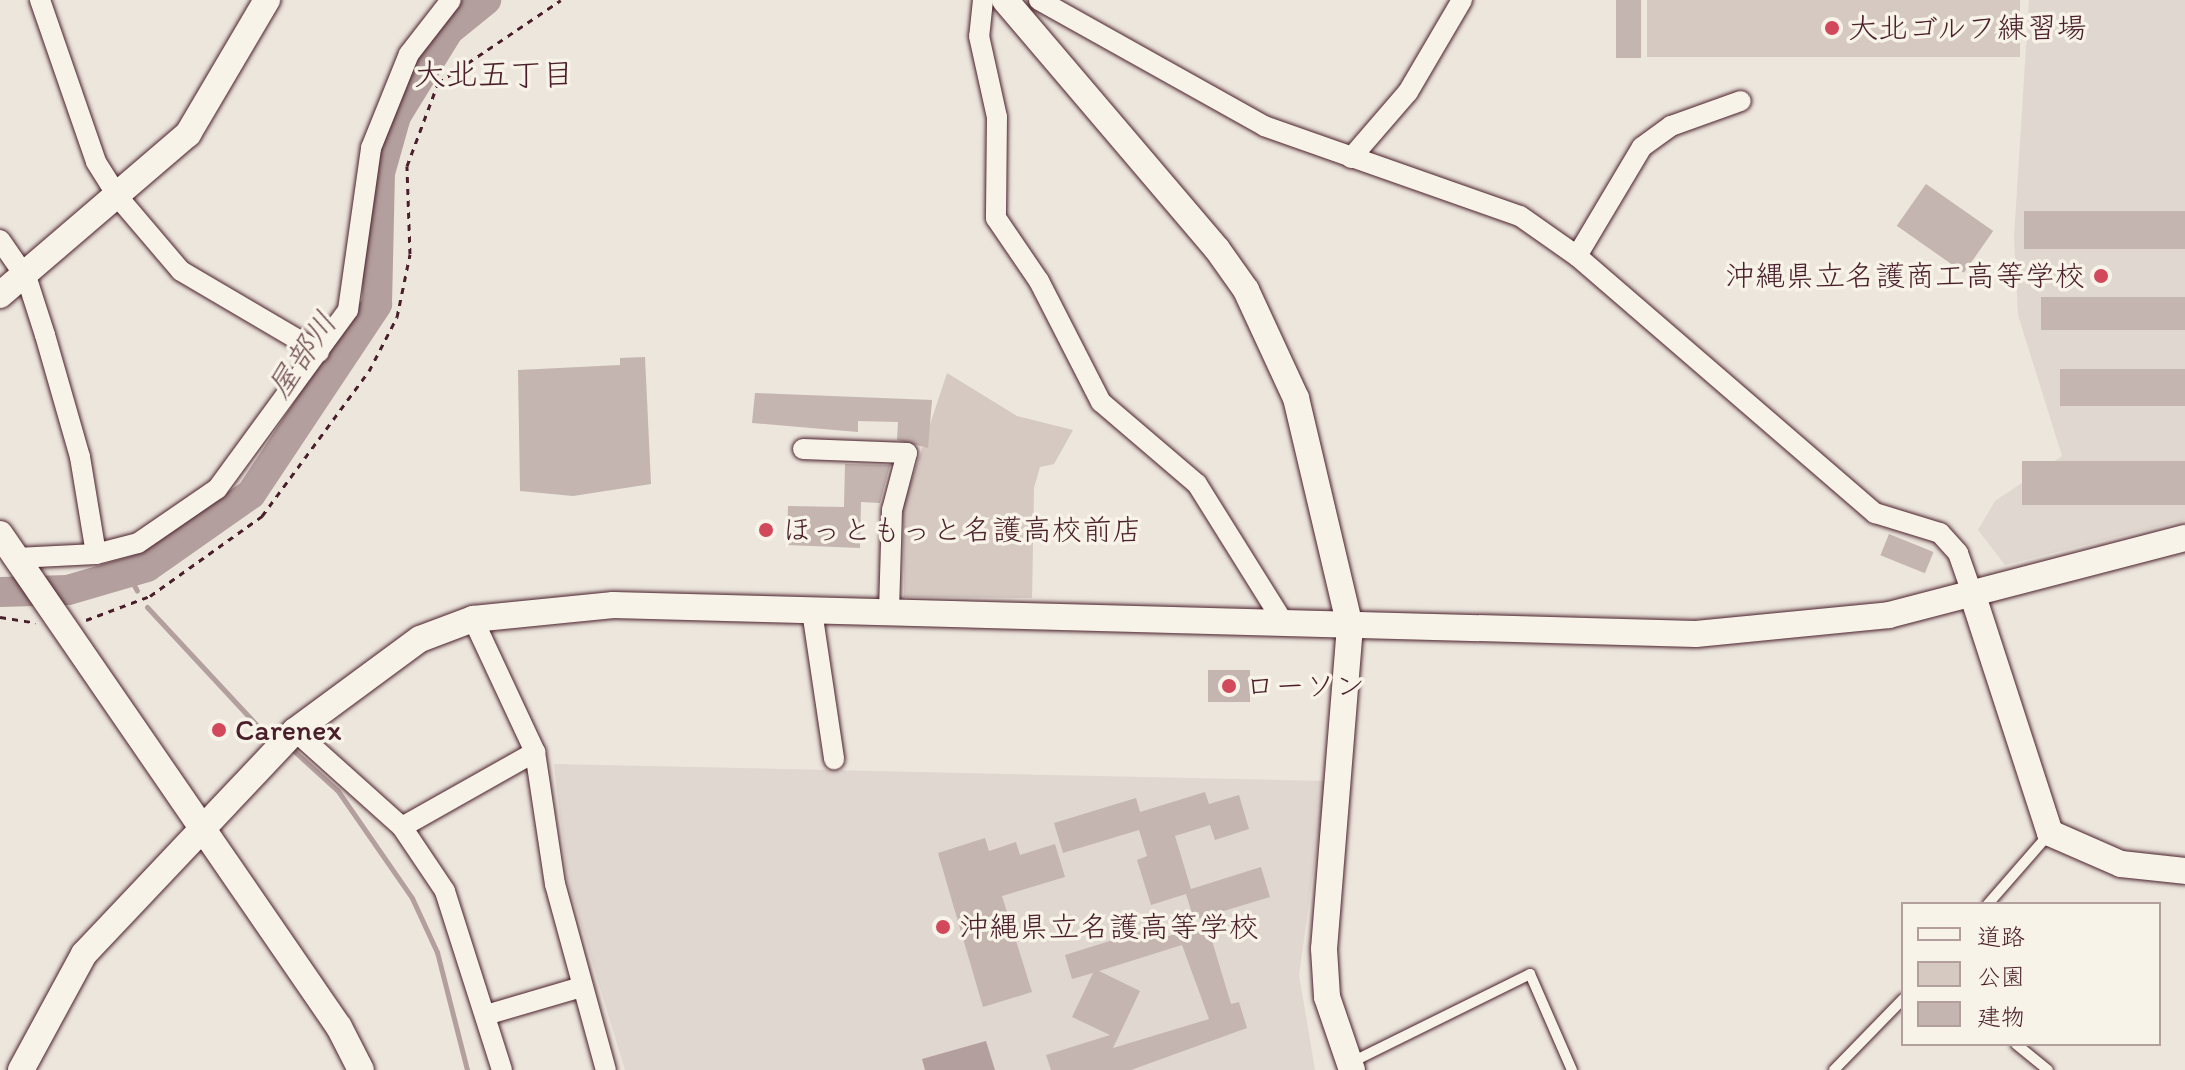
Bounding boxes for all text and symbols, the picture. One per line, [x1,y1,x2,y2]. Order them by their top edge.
place label: 大北ゴルフ練習場 [1848,10,2088,46]
marker: 大北ゴルフ練習場 [1823,19,1841,37]
district label: 大北五丁目 [414,55,574,93]
place label: 沖縄県立名護商工高等学校 [1725,258,2085,294]
marker: 沖縄県立名護商工高等学校 [2092,267,2110,285]
water label: 屋部川 [259,304,345,406]
place label: ほっともっと名護高校前店 [782,512,1142,548]
marker: ほっともっと名護高校前店 [757,521,775,539]
place label: ローソン [1245,668,1365,704]
marker: ローソン [1220,677,1238,695]
place label: Carenex [235,712,341,748]
marker: Carenex [210,721,228,739]
legend [1901,902,2161,1046]
place label: 沖縄県立名護高等学校 [959,909,1259,945]
marker: 沖縄県立名護高等学校 [934,918,952,936]
text: 道路 [1977,922,2025,951]
text: 公園 [1977,962,2025,991]
text: 建物 [1977,1002,2025,1031]

